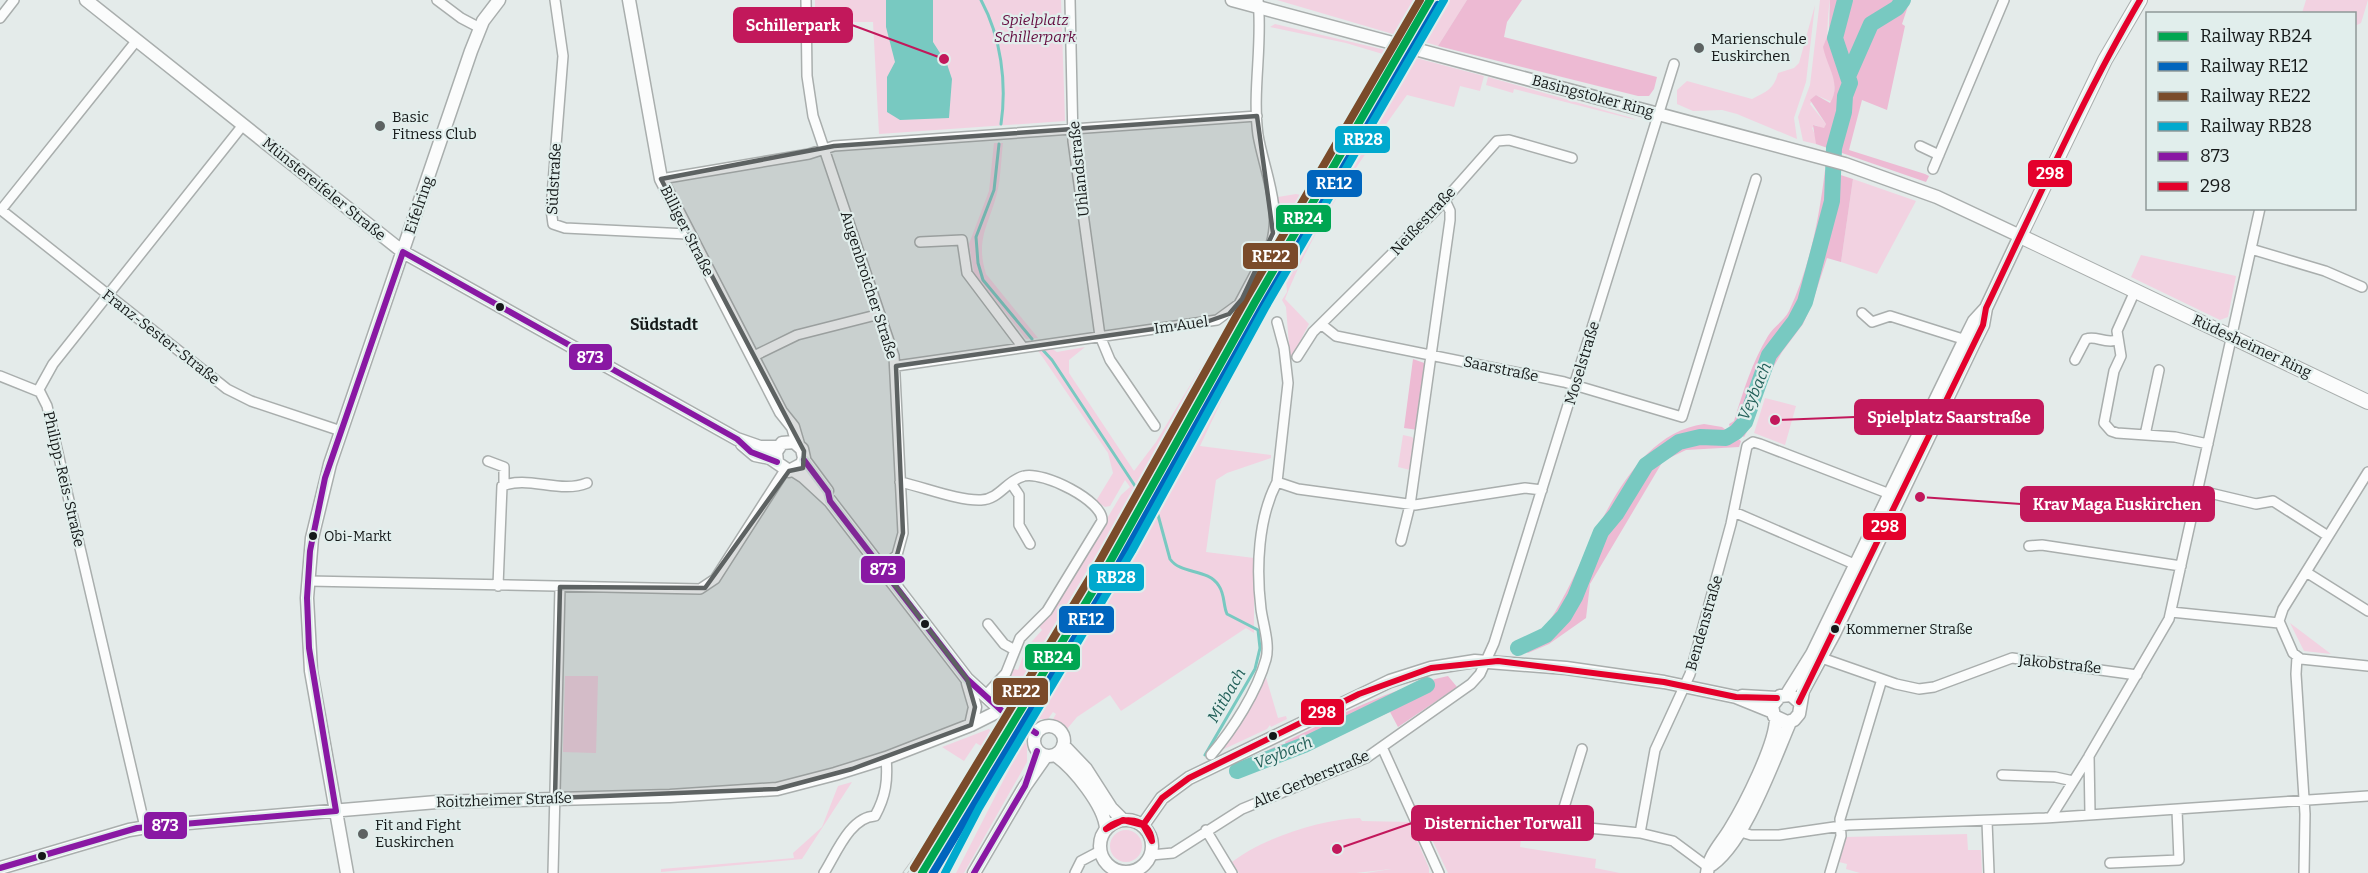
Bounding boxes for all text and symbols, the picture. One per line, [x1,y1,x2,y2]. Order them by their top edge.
callout: Schillerpark [734,8,852,42]
park label: Spielplatz Schillerpark [994,11,1077,46]
legend [2146,12,2356,210]
text: Schillerpark [746,16,841,35]
text: Railway RB24 [2200,25,2312,47]
place label: Marienschule Euskirchen [1711,30,1807,65]
marker: Marienschule Euskirchen [1692,41,1706,55]
text: Railway RE12 [2200,55,2308,77]
street label: Basingstoker Ring [1530,71,1656,121]
text: Railway RE22 [2200,85,2311,107]
place label: Basic Fitness Club [392,108,477,143]
text: Railway RB28 [2200,115,2312,137]
marker: Basic Fitness Club [373,119,387,133]
street label: Uhlandstraße [1065,120,1093,218]
line badge: RB28 [1334,125,1391,154]
text: RB28 [1343,130,1383,149]
street label: Münstereifeler Straße [259,134,389,244]
street label: Südstraße [543,143,565,215]
text: 873 [2200,145,2230,167]
line badge: 298 [2027,159,2073,188]
text: 298 [2036,164,2064,183]
line badge: RE12 [1306,169,1363,198]
street label: Eifelring [401,174,437,236]
text: RE12 [1316,174,1352,193]
text: 298 [2200,175,2231,197]
street label: Billiger Straße [656,183,718,279]
street label: Neißestraße [1387,183,1459,259]
line badge: RB24 [1275,204,1332,233]
street label: Augenbroicher Straße [837,209,901,361]
text: RB24 [1283,209,1323,228]
line badge: RE22 [1242,242,1299,270]
text: RE22 [1252,247,1290,266]
street label: Franz-Sester-Straße [99,286,223,388]
unlabelled marker [494,301,506,313]
street label: Rüdesheimer Ring [2190,311,2314,381]
street label: Im Auel [1153,312,1209,338]
district label: Südstadt [630,315,699,334]
street label: Moselstraße [1561,319,1603,407]
line badge: 873 [568,343,613,371]
text: 873 [576,348,604,367]
street label: Saarstraße [1462,352,1540,386]
water label: Veybach [1734,359,1775,423]
callout: Spielplatz Saarstraße [1855,400,2043,434]
text: Spielplatz Saarstraße [1867,408,2031,427]
street label: Philipp-Reis-Straße [40,409,88,549]
callout: Krav Maga Euskirchen [2021,487,2214,521]
text: Krav Maga Euskirchen [2033,495,2202,514]
line badge: 298 [1862,512,1907,541]
text: 298 [1871,517,1899,536]
place label: Obi-Markt [324,528,392,545]
marker: Obi-Markt [307,530,319,542]
line badge: 873 [860,555,906,584]
text: 873 [869,560,897,579]
line badge: RB28 [1088,563,1145,592]
text: RB28 [1096,568,1136,587]
street label: Bendenstraße [1682,573,1726,673]
line badge: RE12 [1058,605,1115,634]
text: RE12 [1068,610,1104,629]
unlabelled marker [919,618,931,630]
place label: Kommerner Straße [1846,621,1973,638]
marker: Kommerner Straße [1829,623,1841,635]
line badge: RB24 [1024,643,1081,671]
text: RB24 [1033,648,1073,667]
street label: Jakobstraße [2017,651,2102,677]
water label: Mitbach [1203,665,1250,726]
line badge: RE22 [992,677,1049,706]
text: RE22 [1002,682,1040,701]
line badge: 298 [1300,698,1345,726]
text: 298 [1308,703,1336,722]
unlabelled marker [1267,730,1279,742]
water label: Veybach [1251,732,1315,773]
street label: Alte Gerberstraße [1250,746,1372,812]
street label: Roitzheimer Straße [436,789,572,811]
callout: Disternicher Torwall [1412,806,1593,840]
line badge: 873 [143,811,188,840]
text: Disternicher Torwall [1424,814,1582,833]
text: 873 [151,816,179,835]
place label: Fit and Fight Euskirchen [375,816,462,851]
marker: Fit and Fight Euskirchen [356,827,370,841]
unlabelled marker [36,850,48,862]

